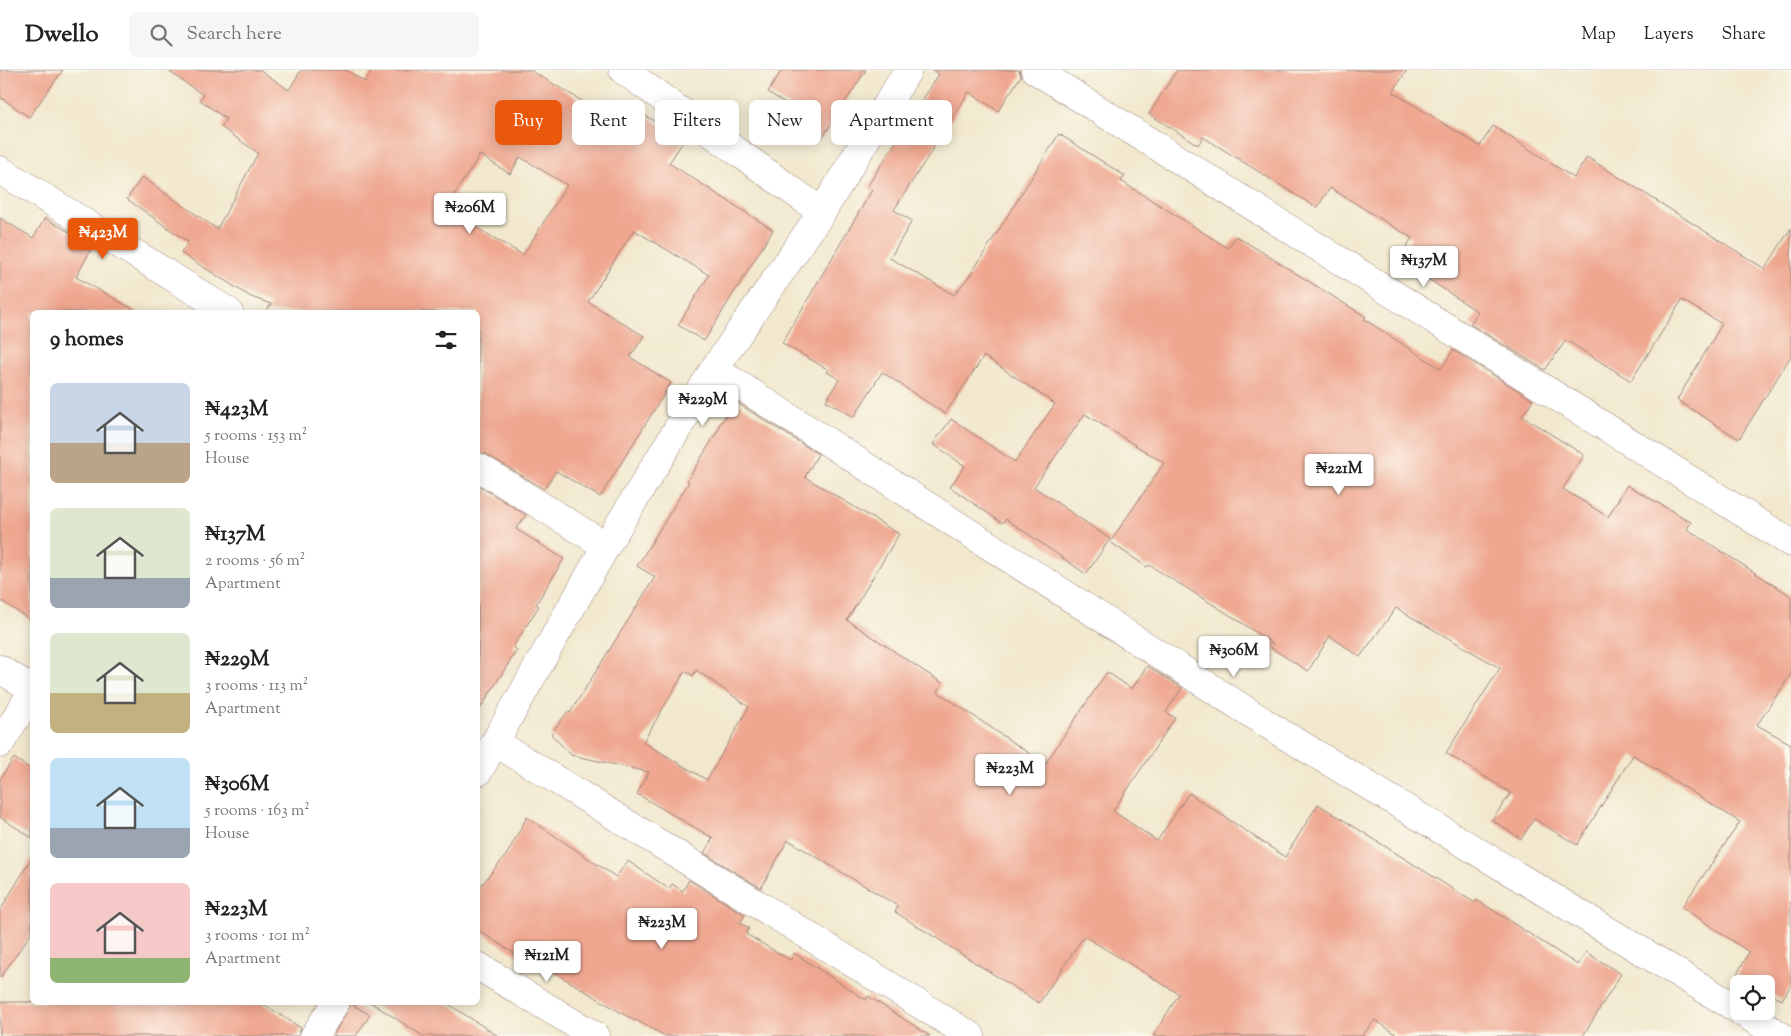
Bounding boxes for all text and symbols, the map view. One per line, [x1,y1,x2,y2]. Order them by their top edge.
search box [129,12,479,57]
text: Dwello [25,18,99,52]
icon: search [147,21,175,49]
text: Search here [187,21,282,48]
text: Map [1581,22,1616,48]
text: Layers [1644,22,1694,48]
text: Share [1722,22,1766,48]
chip: Buy [495,100,562,145]
chip: Rent [572,100,645,145]
chip: Filters [655,100,739,145]
chip: New [749,100,821,145]
chip: Apartment [831,100,952,145]
pin: ₦206M [435,192,505,235]
text: ₦206M [445,197,495,220]
pin: ₦423M [68,218,138,260]
text: ₦423M [79,222,127,245]
pin: ₦137M [1389,246,1459,288]
text: ₦137M [1401,250,1447,273]
text: 9 homes [50,325,123,355]
icon: filters [432,326,460,354]
pin: ₦229M [668,384,738,427]
text: ₦229M [678,389,728,412]
text: ₦423M [205,395,268,425]
icon: home [90,403,150,463]
text: 5 rooms · 153 m² [205,425,307,448]
text: House [205,448,249,471]
pin: ₦221M [1304,454,1374,496]
text: ₦221M [1316,458,1362,481]
text: ₦137M [205,520,265,550]
icon: home [90,528,150,588]
text: 2 rooms · 56 m² [205,550,305,573]
text: Apartment [205,573,281,596]
pin: ₦306M [1199,636,1269,678]
text: ₦306M [1210,640,1259,663]
text: ₦229M [205,645,269,675]
icon: home [90,653,150,713]
text: 3 rooms · 113 m² [205,675,308,698]
text: Apartment [205,698,281,721]
pin: ₦223M [975,754,1045,796]
text: ₦223M [986,758,1034,781]
text: ₦306M [205,770,269,800]
icon: home [90,778,150,838]
text: 5 rooms · 163 m² [205,800,310,823]
text: House [205,823,249,846]
text: ₦223M [205,895,268,925]
icon: home [90,903,150,963]
pin: ₦223M [627,908,697,950]
text: ₦223M [638,912,686,935]
text: 3 rooms · 101 m² [205,925,310,948]
pin: ₦121M [512,940,582,983]
text: ₦121M [525,945,569,968]
text: Apartment [205,948,281,971]
map controls [1730,975,1775,1020]
button: locate [1730,975,1775,1020]

